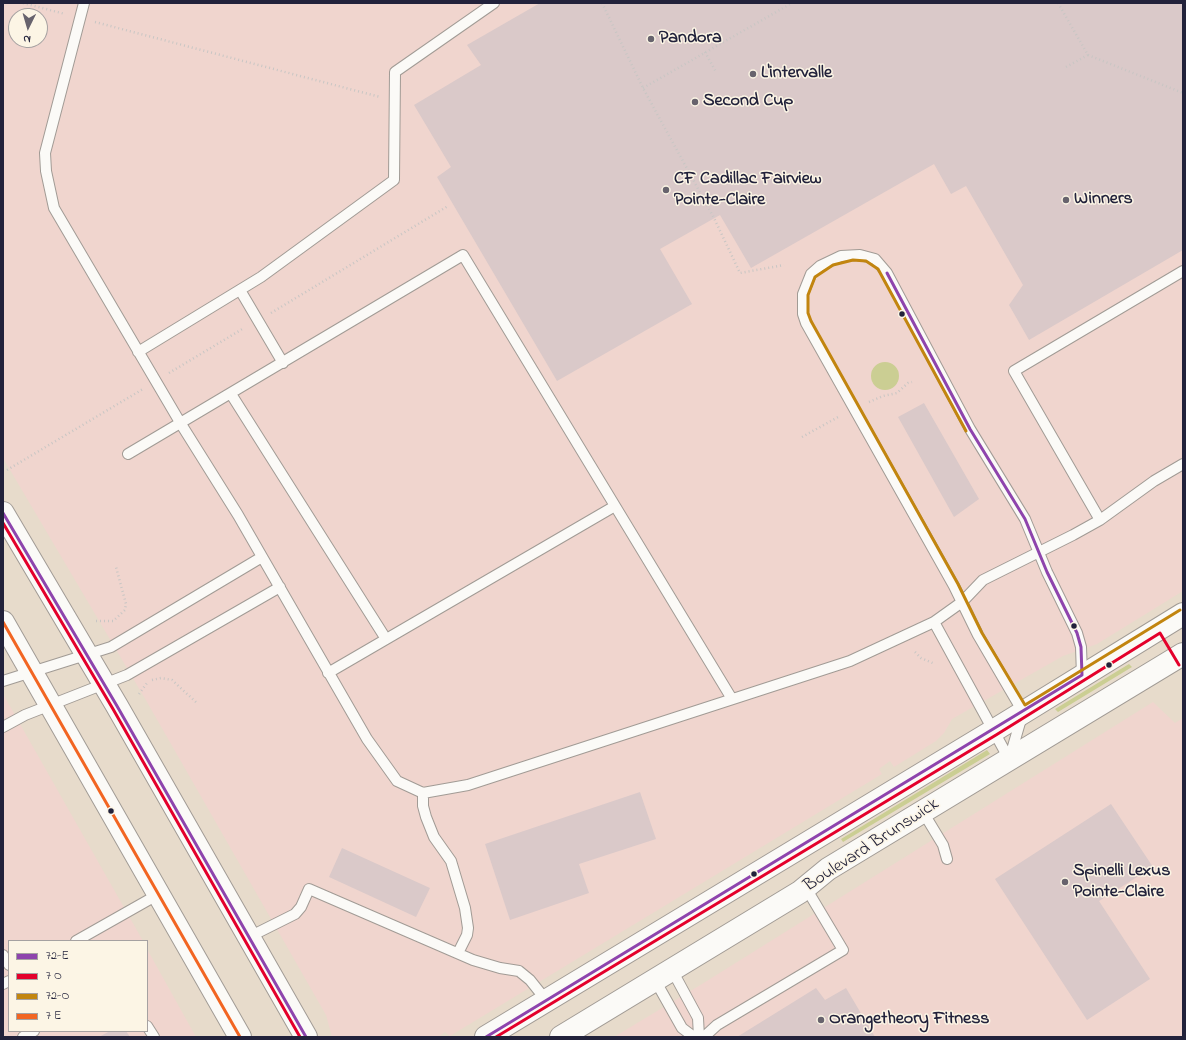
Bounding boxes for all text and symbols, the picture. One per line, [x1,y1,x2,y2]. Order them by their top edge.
north arrow [8,8,48,48]
place label: Pandora [659,28,722,50]
text: N [23,31,31,47]
marker: Pandora [646,34,656,44]
place label: L'intervalle [761,63,832,85]
marker: L'intervalle [748,69,758,79]
place label: Second Cup [703,91,793,113]
marker: Second Cup [690,97,700,107]
place label: CF Cadillac Fairview Pointe-Claire [674,169,822,212]
marker: CF Cadillac Fairview Pointe-Claire [661,185,671,195]
place label: Winners [1074,189,1133,211]
marker: Winners [1061,195,1071,205]
unlabelled marker [897,309,907,319]
unlabelled marker [1069,621,1079,631]
unlabelled marker [1104,660,1114,670]
street label: Boulevard Brunswick [800,794,944,898]
unlabelled marker [106,806,116,816]
place label: Spinelli Lexus Pointe-Claire [1073,861,1171,904]
unlabelled marker [749,869,759,879]
marker: Spinelli Lexus Pointe-Claire [1060,877,1070,887]
legend [8,940,148,1032]
text: 72-E [46,947,69,965]
text: 7 O [46,967,62,985]
text: 72-O [46,987,69,1005]
text: 7 E [46,1007,61,1025]
place label: Orangetheory Fitness [829,1009,989,1031]
marker: Orangetheory Fitness [816,1015,826,1025]

